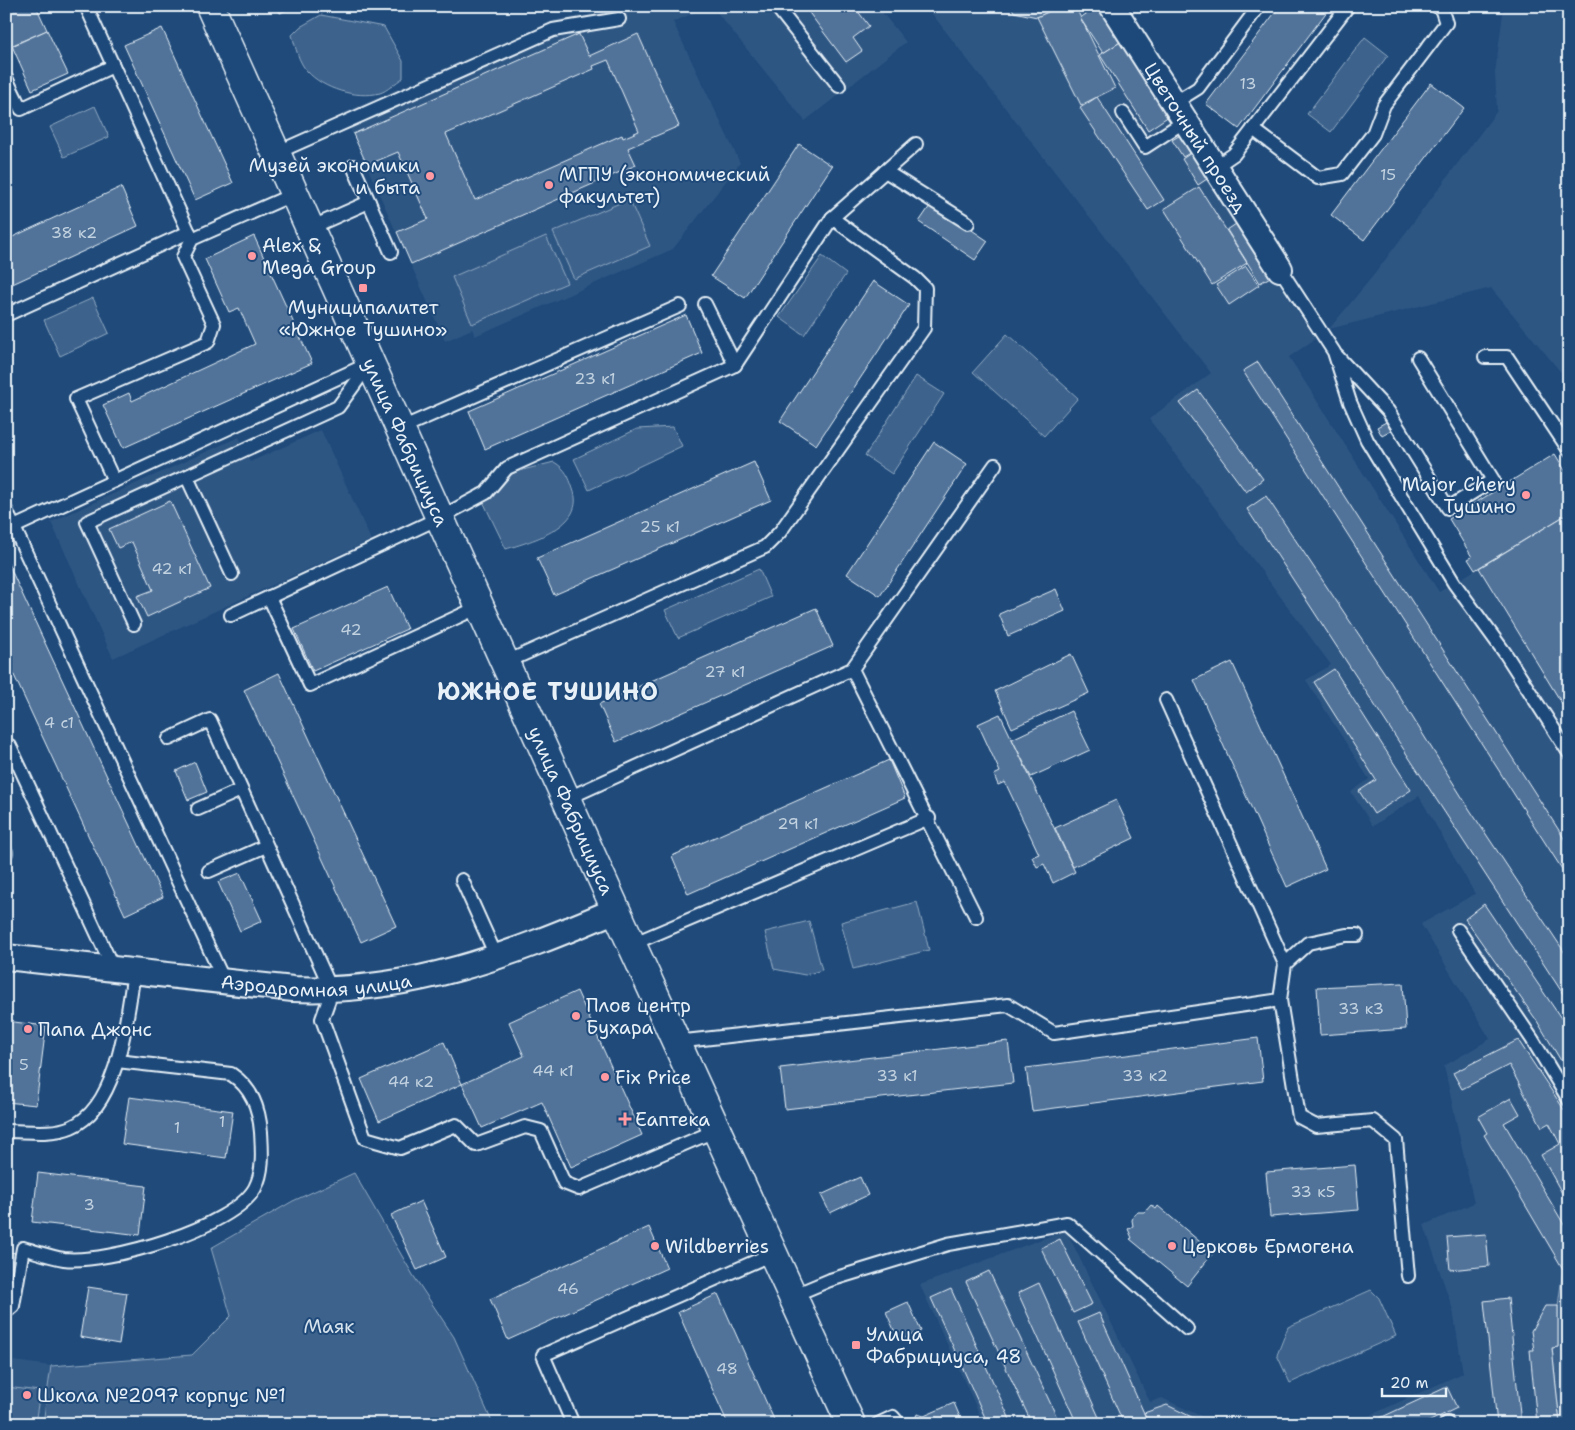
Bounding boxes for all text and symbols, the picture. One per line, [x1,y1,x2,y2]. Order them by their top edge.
street label: Цветочный проезд [1138,58,1253,218]
house number: 13 [1239,73,1257,94]
place label: Музей экономики и быта [249,153,420,200]
place label: МГПУ (экономический факультет) [559,162,770,209]
house number: 15 [1380,164,1396,185]
marker: Музей экономики и быта [424,170,436,182]
marker: МГПУ (экономический факультет) [543,179,555,191]
house number: 38 к2 [51,222,97,243]
place label: Alex & Mega Group [262,233,376,280]
marker: Alex & Mega Group [246,250,258,262]
marker: Муниципалитет «Южное Тушино» [357,282,369,294]
place label: Муниципалитет «Южное Тушино» [279,295,447,342]
street label: улица Фабрициуса [357,354,454,531]
house number: 23 к1 [574,368,616,389]
place label: Major Chery Тушино [1402,472,1516,519]
marker: Major Chery Тушино [1520,489,1532,501]
house number: 25 к1 [640,516,680,537]
house number: 42 к1 [152,558,193,579]
house number: 42 [340,619,362,640]
house number: 27 к1 [705,661,746,682]
district label: ЮЖНОЕ ТУШИНО [437,676,659,708]
house number: 4 с1 [44,712,74,733]
street label: улица Фабрициуса [522,723,620,899]
house number: 29 к1 [777,813,819,834]
street label: Аэродромная улица [220,968,414,1002]
place label: Плов центр Бухара [586,993,691,1040]
house number: 33 к3 [1338,998,1384,1019]
marker: Плов центр Бухара [570,1010,582,1022]
place label: Папа Джонс [38,1017,152,1042]
marker: Папа Джонс [22,1023,34,1035]
house number: 5 [19,1054,29,1075]
house number: 44 к1 [532,1060,574,1081]
place label: Fix Price [615,1065,691,1090]
house number: 33 к1 [876,1065,918,1086]
house number: 33 к2 [1122,1065,1168,1086]
house number: 44 к2 [388,1071,434,1092]
marker: Fix Price [599,1071,611,1083]
place label: Еаптека [635,1107,710,1132]
house number: 1 [219,1111,225,1132]
marker: Еаптека [619,1113,631,1125]
house number: 1 [174,1117,180,1138]
house number: 33 к5 [1290,1181,1336,1202]
house number: 3 [83,1194,95,1215]
place label: Wildberries [665,1234,769,1259]
place label: Церковь Ермогена [1182,1234,1354,1259]
marker: Wildberries [649,1240,661,1252]
marker: Церковь Ермогена [1166,1240,1178,1252]
house number: 46 [557,1278,579,1299]
park label: Маяк [304,1314,354,1339]
place label: Улица Фабрициуса, 48 [866,1322,1022,1369]
marker: Улица Фабрициуса, 48 [850,1339,862,1351]
house number: 48 [716,1358,738,1379]
scale bar [1382,1365,1446,1397]
text: 20 m [1390,1373,1429,1393]
place label: Школа №2097 корпус №1 [37,1383,286,1408]
marker: Школа №2097 корпус №1 [21,1389,33,1401]

